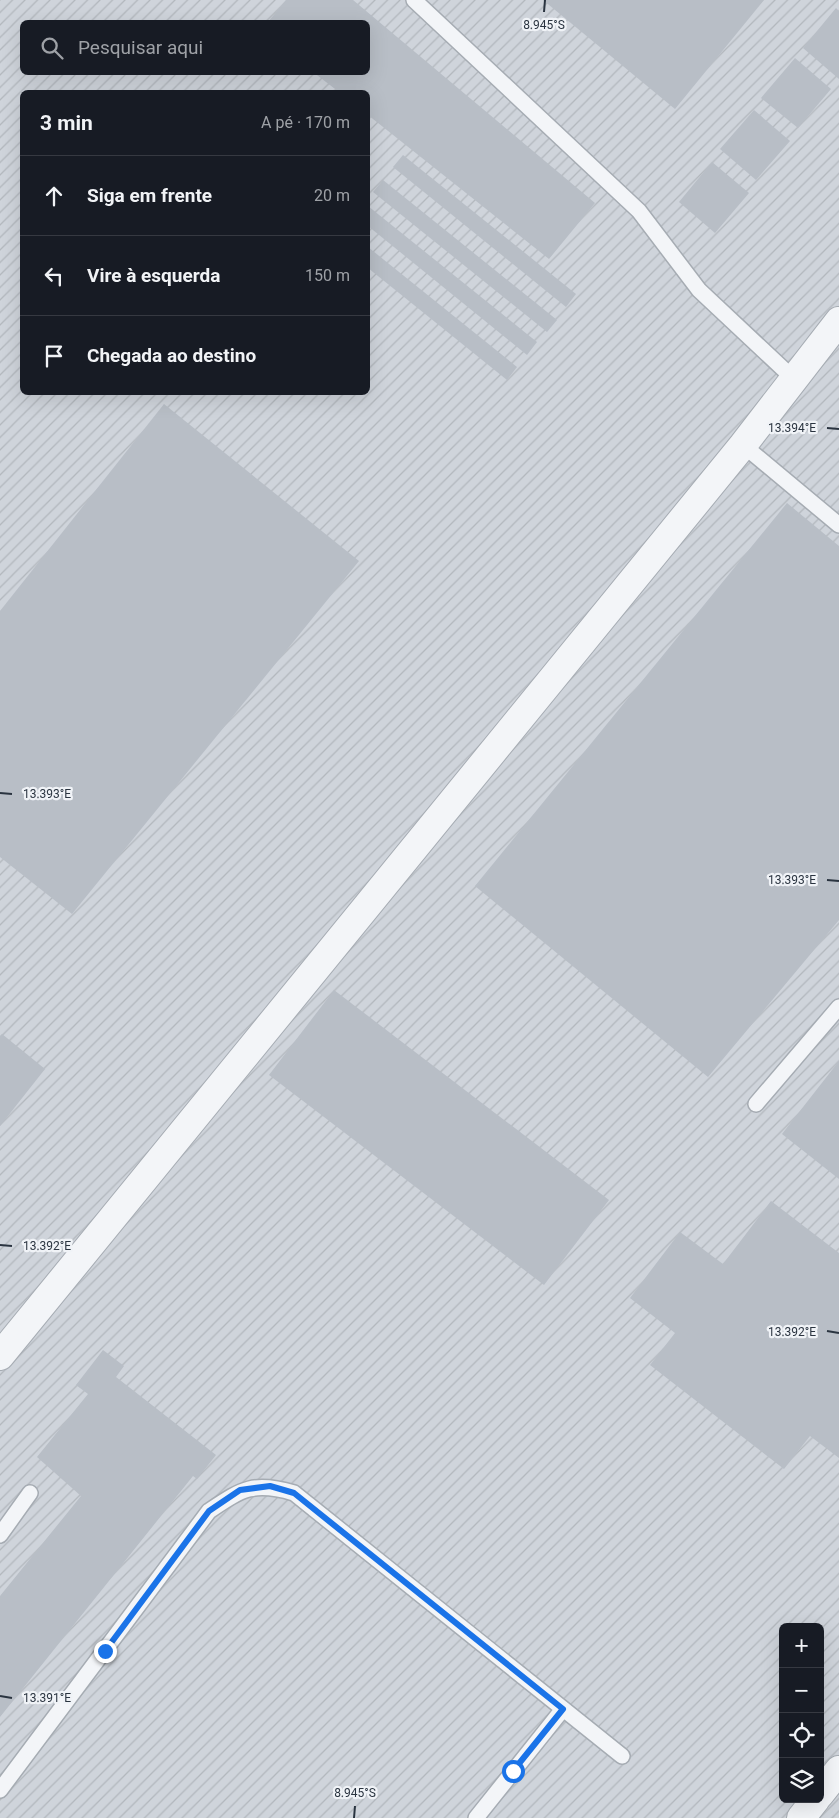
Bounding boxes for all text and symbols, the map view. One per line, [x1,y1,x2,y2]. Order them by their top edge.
text: 8.945°S [523,18,565,32]
search box [20,20,370,75]
icon: search [38,34,66,62]
text: Pesquisar aqui [78,36,203,59]
text: 3 min [40,111,93,135]
text: A pé · 170 m [261,113,350,132]
icon: ahead [40,182,68,210]
text: Siga em frente [87,184,212,207]
text: 20 m [314,186,350,205]
icon: left [40,262,68,290]
text: Vire à esquerda [87,264,220,287]
text: 150 m [305,266,350,285]
icon: arrive [40,342,68,370]
text: Chegada ao destino [87,344,256,367]
text: 13.394°E [768,421,816,435]
text: 13.393°E [23,787,71,801]
text: 13.393°E [768,873,816,887]
text: 13.392°E [23,1239,71,1253]
text: 13.392°E [768,1325,816,1339]
map controls [779,1623,824,1803]
button: + [779,1623,824,1668]
route end [94,1640,117,1663]
button: − [779,1668,824,1713]
text: 13.391°E [23,1691,71,1705]
button: locate [779,1713,824,1758]
button: layers [779,1758,824,1803]
route start [502,1760,525,1783]
text: 8.945°S [334,1786,376,1800]

